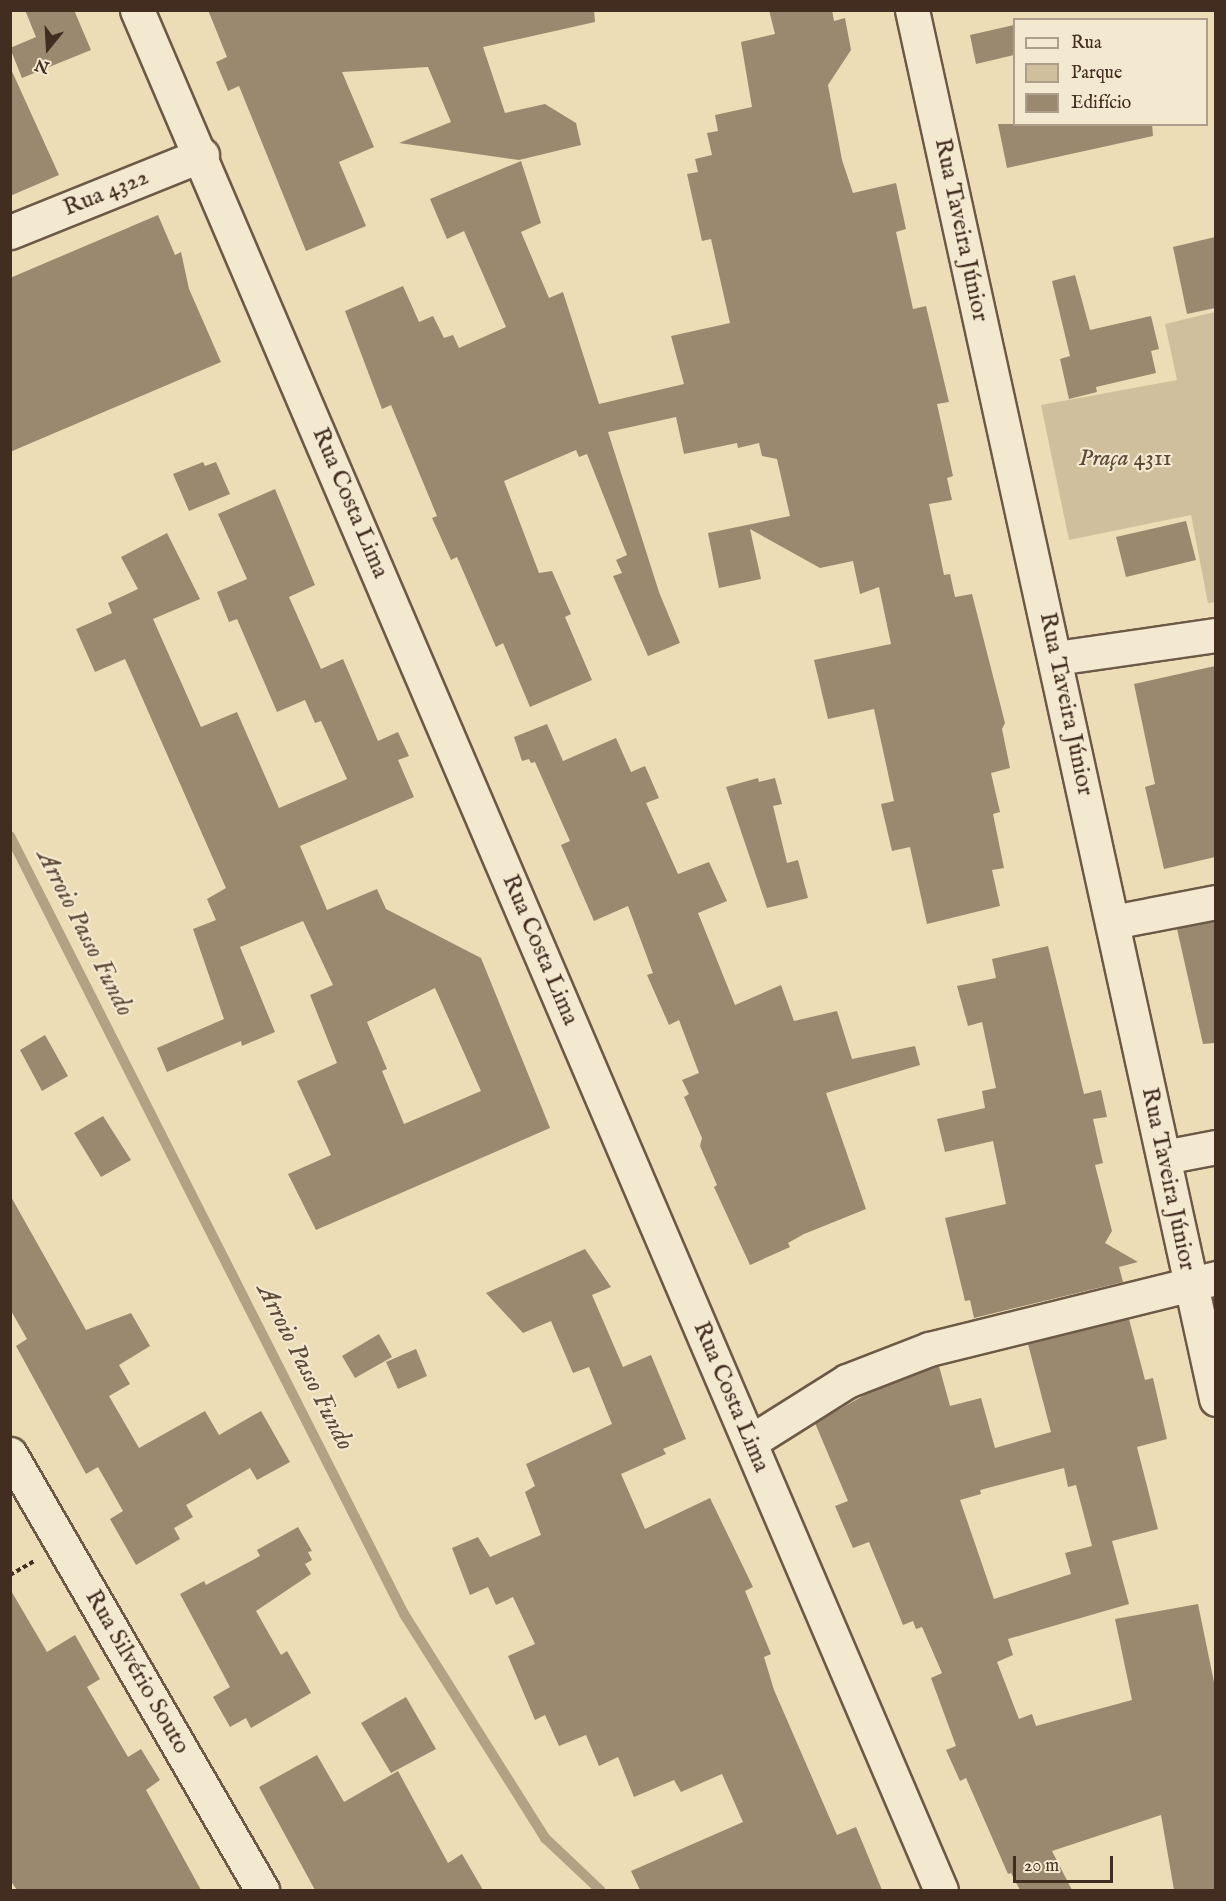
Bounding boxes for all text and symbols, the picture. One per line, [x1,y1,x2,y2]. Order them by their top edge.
north arrow [18,18,78,78]
legend [1013,18,1208,126]
text: Rua [1071,32,1102,55]
text: N [33,53,52,77]
text: Parque [1071,62,1122,85]
text: Edifício [1071,92,1131,115]
street label: Rua Taveira Júnior [928,136,994,324]
street label: Rua 4322 [59,163,153,223]
street label: Rua Costa Lima [305,423,395,583]
park label: Praça 4311 [1078,445,1172,473]
street label: Rua Taveira Júnior [1033,610,1099,798]
water label: Arroio Passo Fundo [30,844,140,1022]
street label: Rua Costa Lima [495,870,585,1030]
street label: Rua Taveira Júnior [1135,1085,1201,1273]
water label: Arroio Passo Fundo [250,1278,360,1456]
street label: Rua Costa Lima [686,1317,776,1477]
street label: Rua Silvério Souto [78,1585,196,1759]
scale bar [1016,1844,1116,1882]
text: 20 m [1024,1855,1059,1878]

